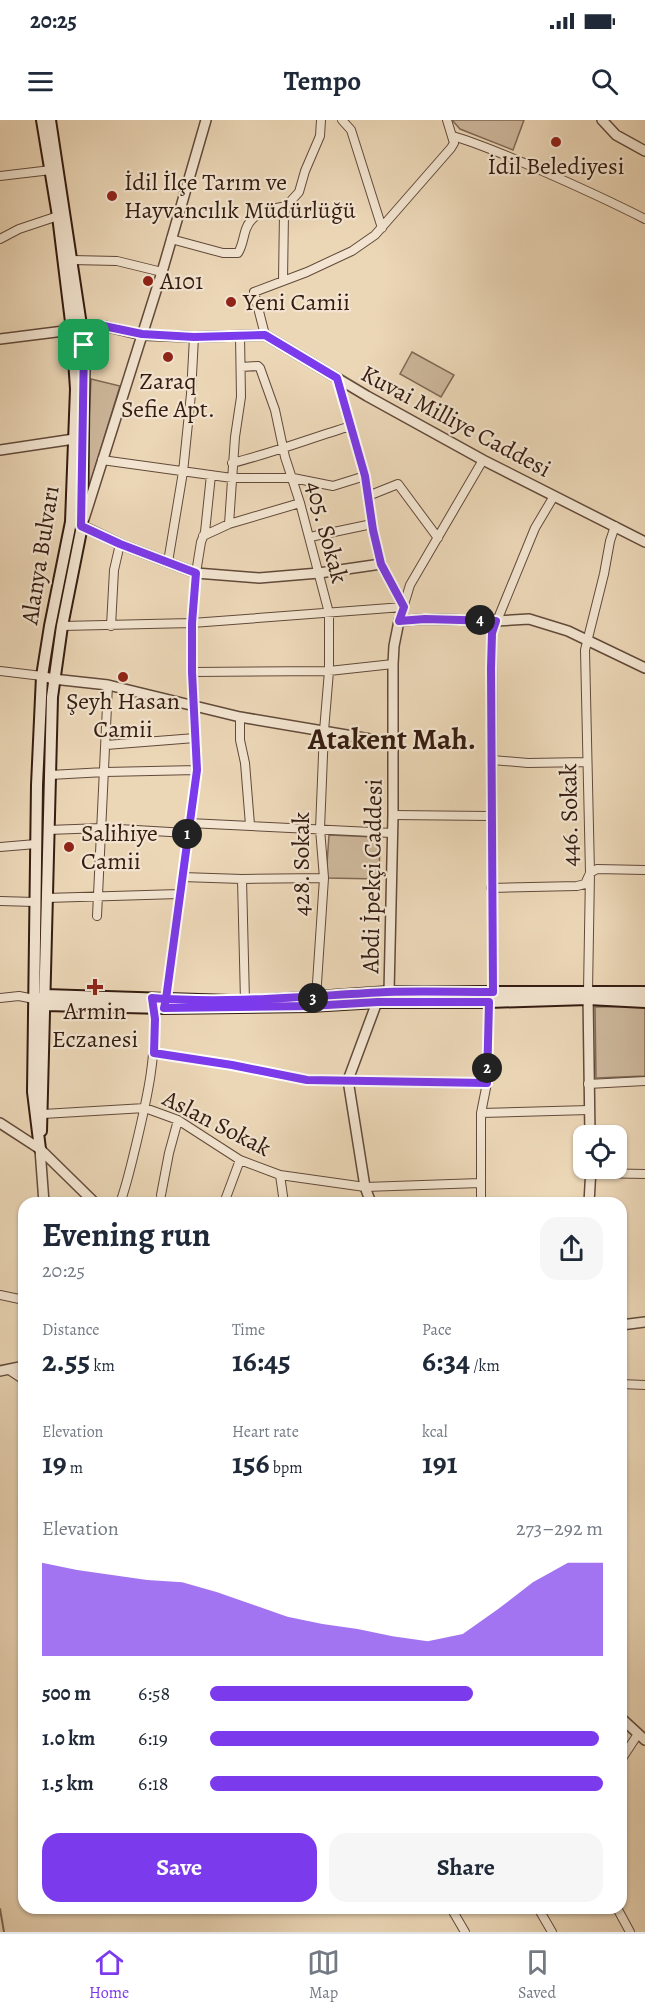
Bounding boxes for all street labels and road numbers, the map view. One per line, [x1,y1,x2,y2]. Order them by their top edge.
street label: Kuvai Milliye Caddesi [355,357,557,485]
street label: 405. Sokak [298,477,356,587]
street label: Alanya Bulvarı [13,483,67,628]
street label: 446. Sokak [552,763,586,867]
street label: Abdi İpekçi Caddesi [354,778,390,975]
street label: 428. Sokak [285,812,317,916]
street label: Aslan Sokak [157,1082,277,1164]

